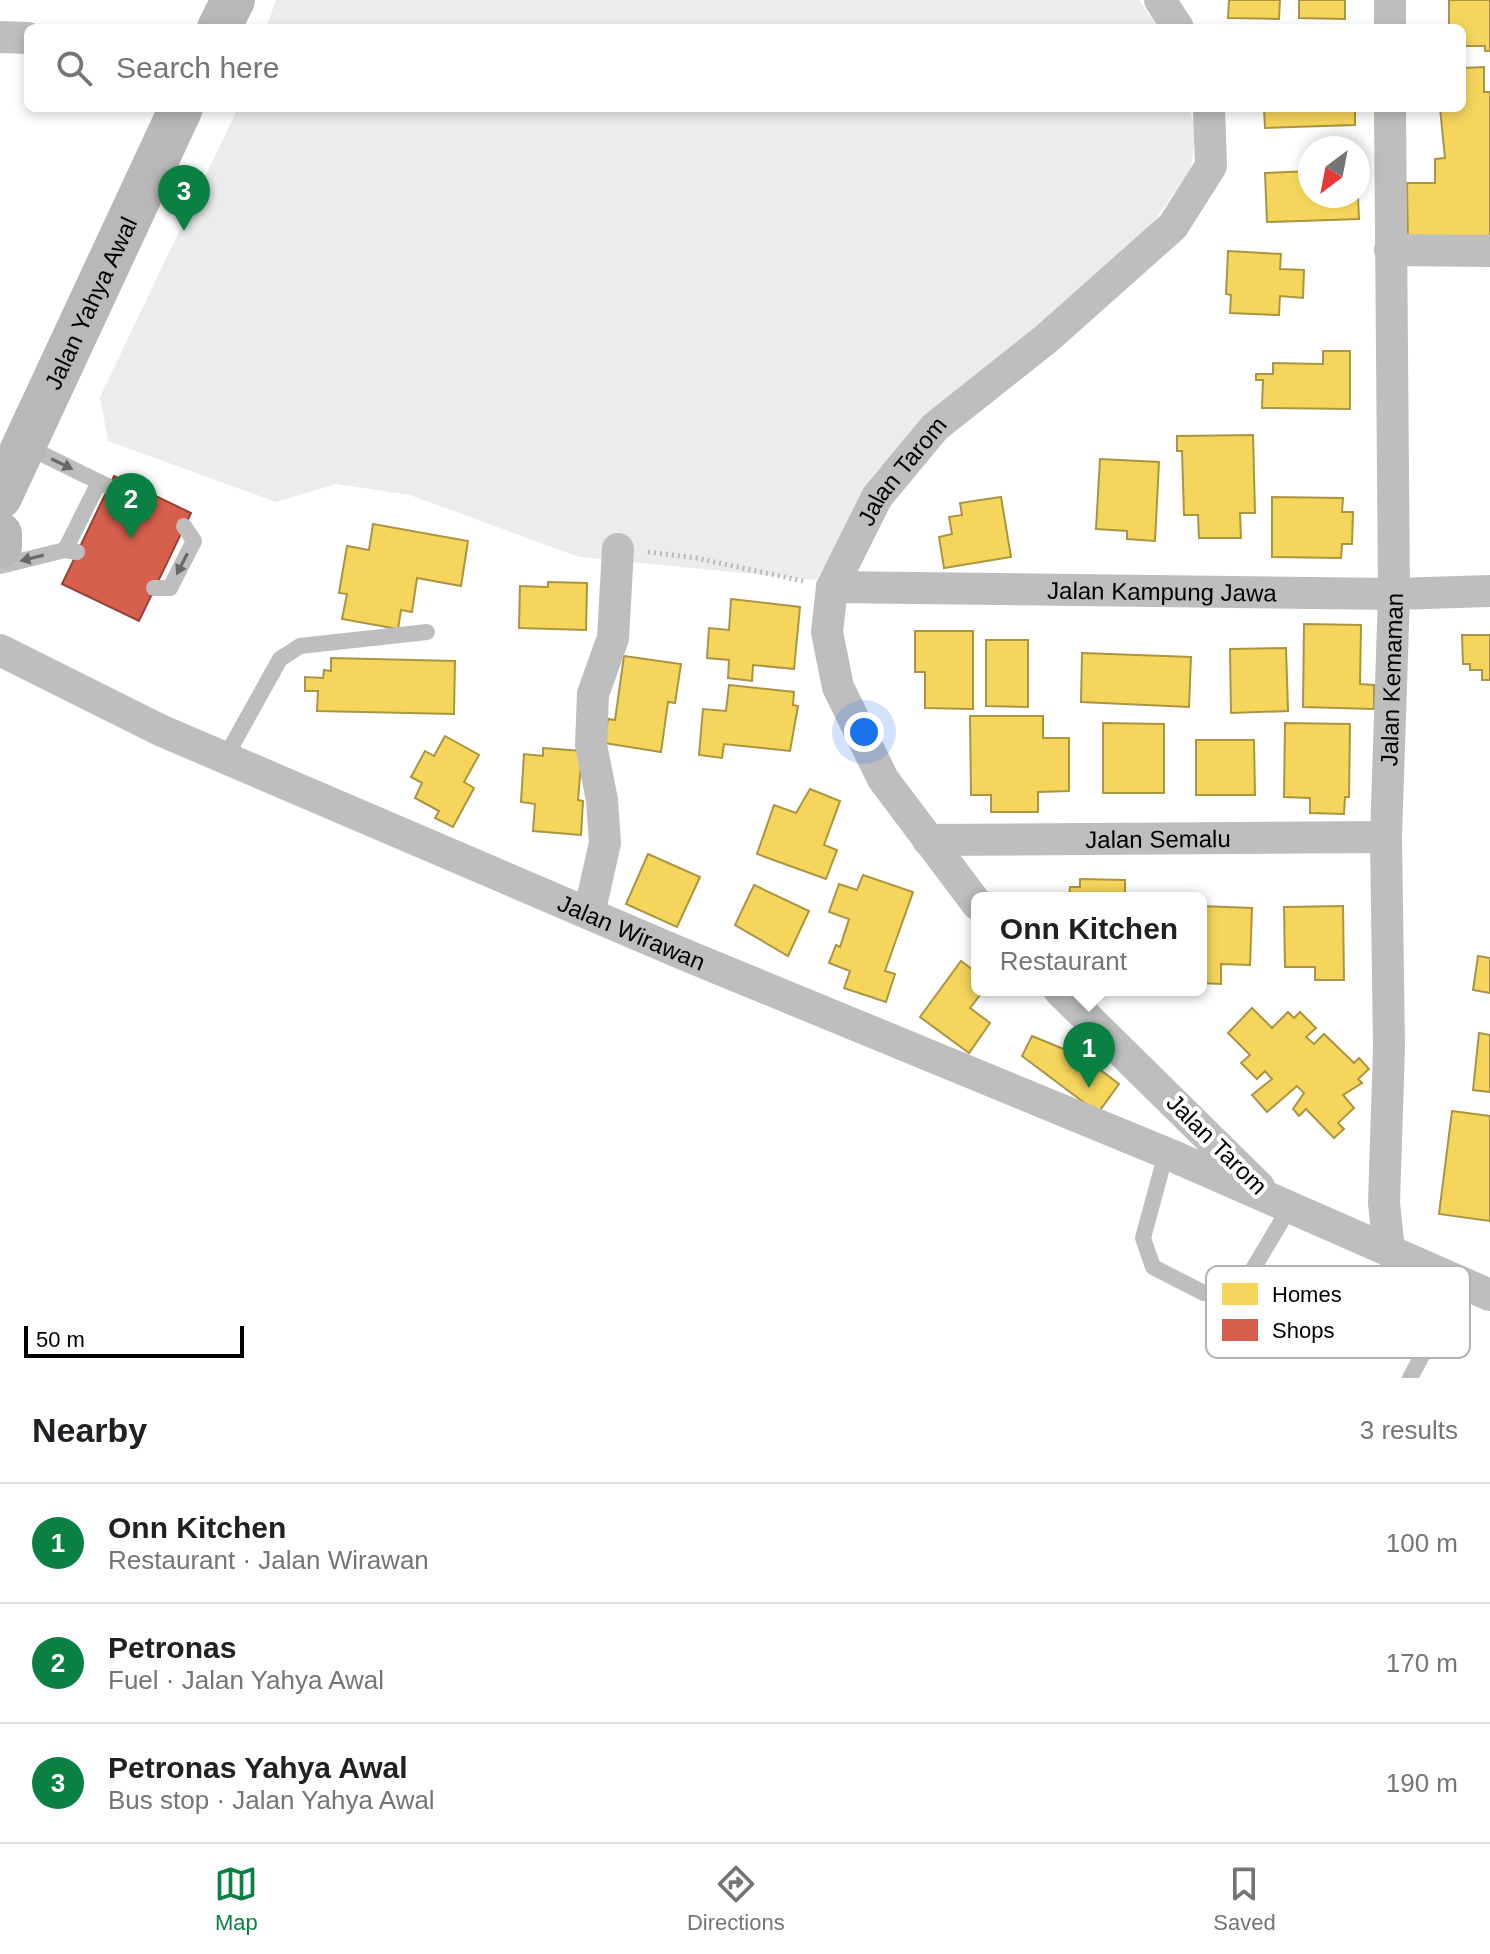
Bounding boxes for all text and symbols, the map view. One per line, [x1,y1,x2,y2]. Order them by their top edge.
search box [24,24,1466,112]
icon: search [52,46,96,90]
text: Search here [116,51,279,84]
north arrow [1298,136,1370,208]
pin: 3 [158,165,210,231]
street label: Jalan Yahya Awal [39,213,142,393]
street label: Jalan Tarom [852,411,951,530]
one-way arrow [51,457,74,471]
pin: 2 [105,473,157,539]
one-way arrow [20,552,45,564]
one-way arrow [176,552,189,575]
street label: Jalan Kampung Jawa [1047,576,1278,606]
street label: Jalan Kemaman [1375,592,1408,767]
your location [844,712,884,752]
street label: Jalan Semalu [1085,825,1231,852]
street label: Jalan Wirawan [554,889,709,975]
popup [971,892,1207,996]
text: Onn Kitchen [1000,912,1178,945]
text: Restaurant [1000,946,1127,976]
pin: 1 [1063,1022,1115,1088]
street label: Jalan Tarom [1161,1088,1273,1200]
legend [1206,1266,1470,1358]
text: Homes [1272,1282,1342,1307]
text: Shops [1272,1318,1334,1343]
scale bar [24,1322,244,1358]
text: 50 m [36,1327,85,1352]
text: Nearby [32,1411,147,1449]
text: 3 results [1360,1415,1458,1445]
text: Onn Kitchen [108,1511,286,1544]
text: 1 [51,1528,65,1558]
text: 100 m [1386,1528,1458,1558]
text: Restaurant · Jalan Wirawan [108,1545,429,1575]
text: Petronas [108,1631,236,1664]
text: 2 [51,1648,65,1678]
text: 170 m [1386,1648,1458,1678]
text: Fuel · Jalan Yahya Awal [108,1665,384,1695]
text: Petronas Yahya Awal [108,1751,408,1784]
text: 3 [51,1768,65,1798]
text: 190 m [1386,1768,1458,1798]
text: Bus stop · Jalan Yahya Awal [108,1785,435,1815]
tab: Map [214,1862,258,1936]
tab: Directions [687,1862,785,1936]
tab: Saved [1213,1862,1276,1936]

